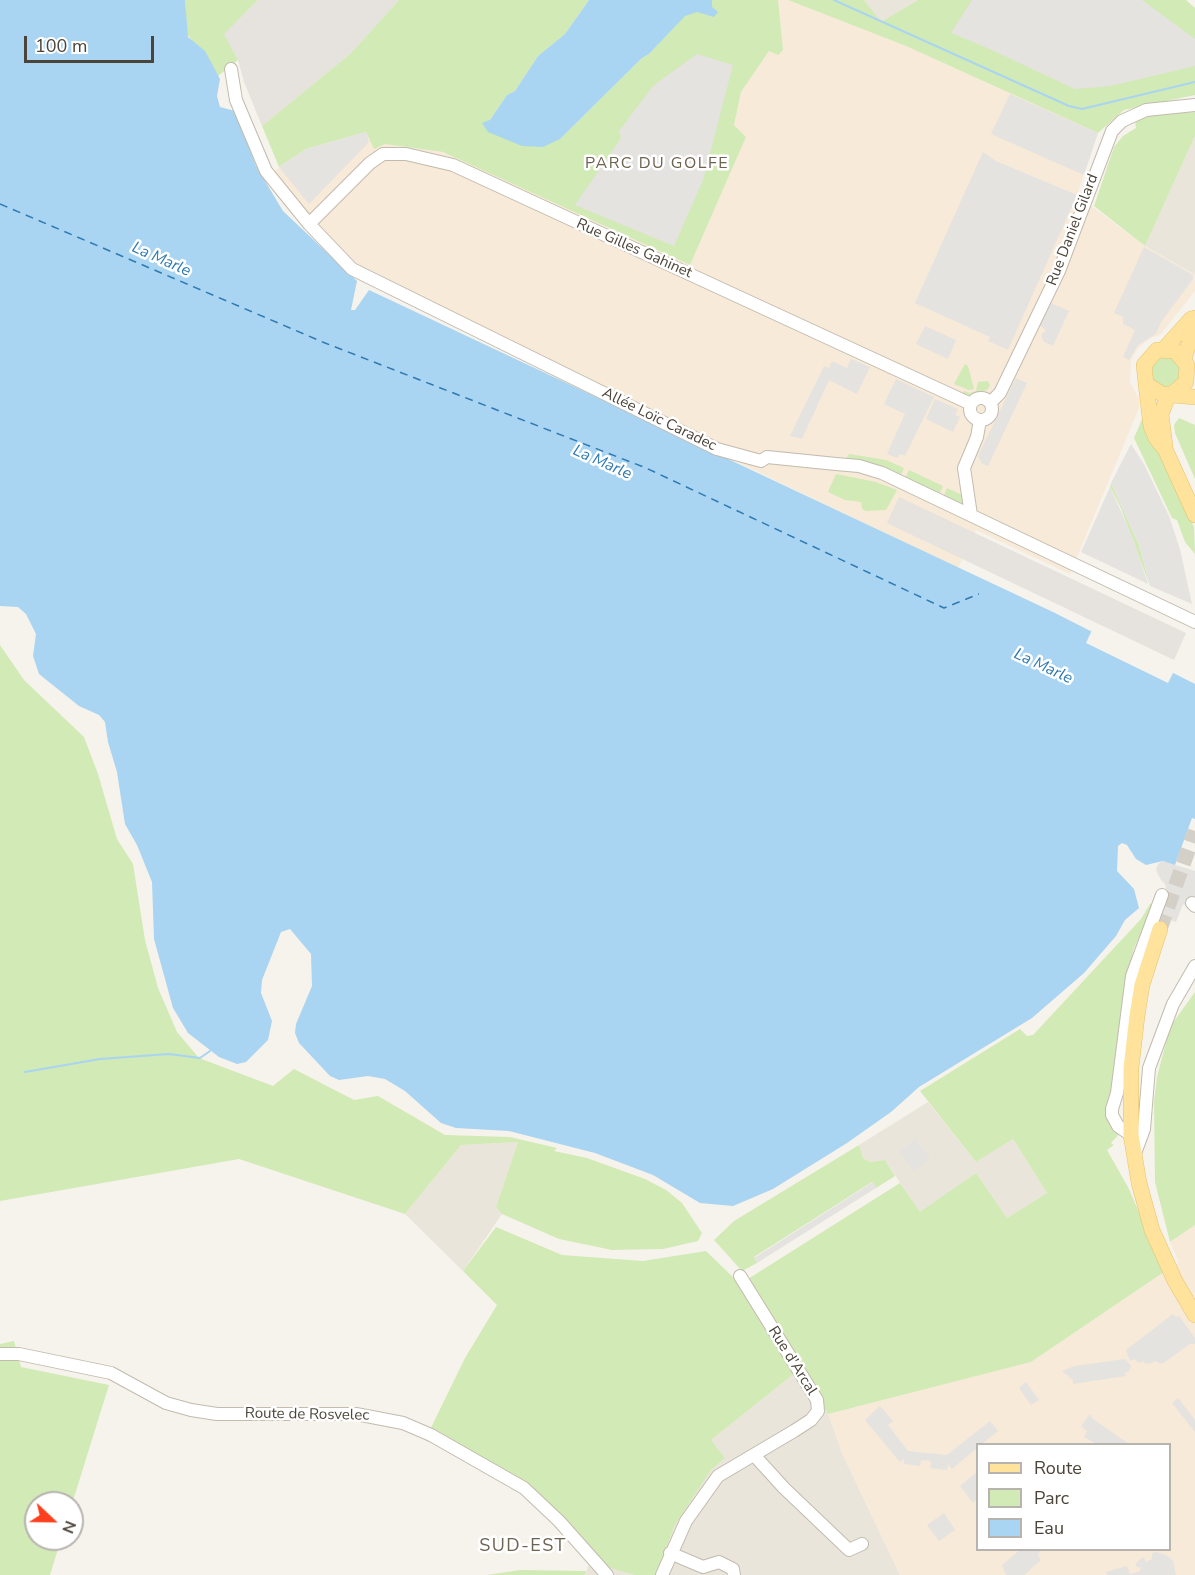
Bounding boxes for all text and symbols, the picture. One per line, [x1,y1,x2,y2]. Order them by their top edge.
scale bar [27,24,158,62]
text: 100 m [35,34,87,58]
district label: PARC DU GOLFE [585,154,729,174]
street label: Rue Daniel Gilard [1043,171,1103,289]
street label: Rue Gilles Gahinet [573,215,695,283]
water label: La Marle [129,239,193,281]
street label: Allée Loïc Caradec [599,385,719,455]
water label: La Marle [570,442,634,484]
water label: La Marle [1011,645,1075,689]
street label: Rue d'Arcal [764,1323,820,1399]
street label: Route de Rosvelec [245,1405,369,1425]
legend [976,1443,1171,1551]
text: Route [1034,1456,1082,1480]
text: Parc [1034,1486,1069,1510]
north arrow [24,1491,84,1551]
text: Eau [1034,1516,1064,1540]
text: N [56,1517,81,1537]
district label: SUD-EST [479,1536,567,1558]

